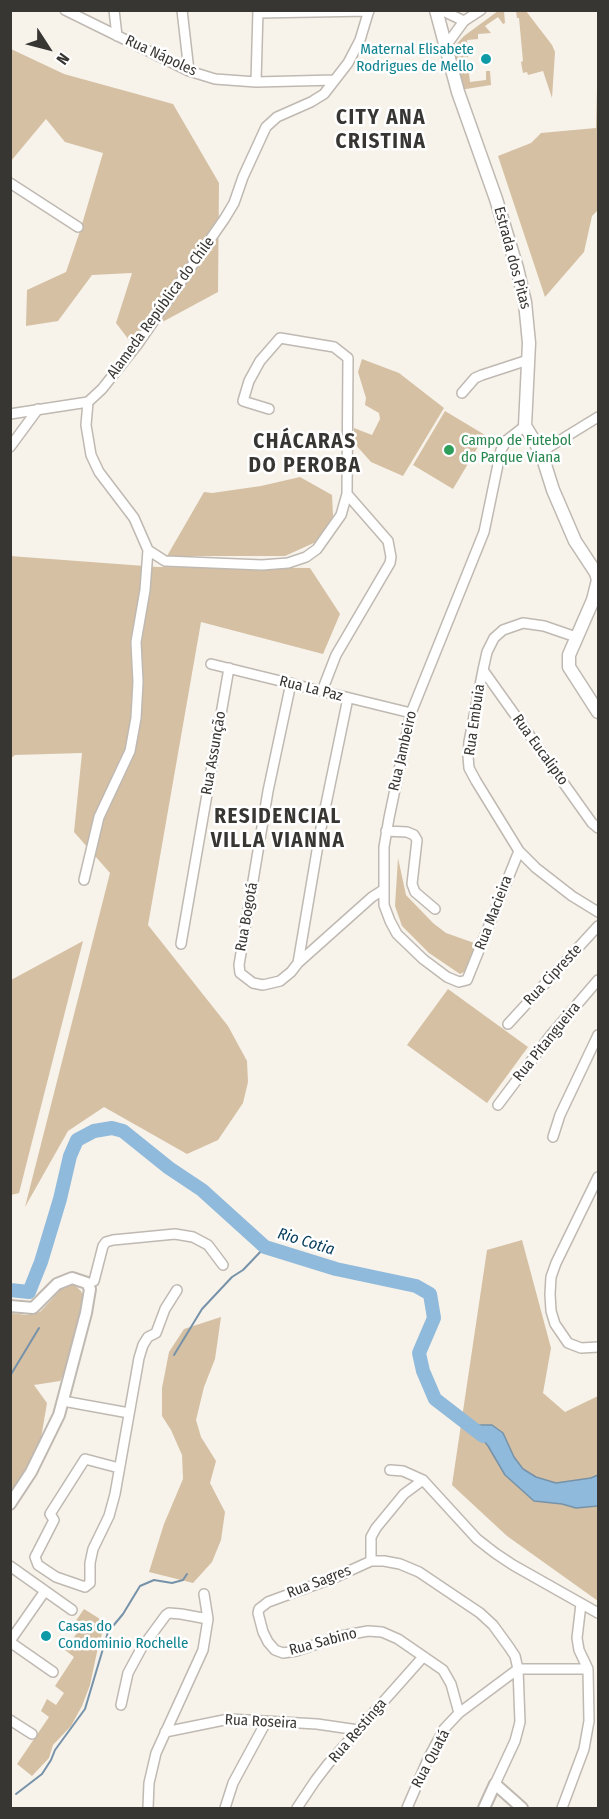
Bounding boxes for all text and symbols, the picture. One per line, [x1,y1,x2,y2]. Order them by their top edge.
north arrow [18,18,78,78]
street label: Rua Nápoles [122,32,200,80]
place label: Maternal Elisabete Rodrigues de Mello [356,41,474,76]
text: N [52,49,73,68]
marker: Maternal Elisabete Rodrigues de Mello [479,52,493,66]
district label: CITY ANA CRISTINA [336,105,426,155]
street label: Estrada dos Pitas [490,205,534,311]
street label: Alameda República do Chile [103,234,219,382]
district label: CHÁCARAS DO PEROBA [249,429,361,479]
place label: Campo de Futebol do Parque Viana [461,432,572,467]
marker: Campo de Futebol do Parque Viana [442,443,456,457]
street label: Rua La Paz [277,672,345,706]
street label: Rua Embuia [461,683,489,757]
street label: Rua Jambeiro [385,709,421,793]
street label: Rua Assunção [198,710,230,796]
street label: Rua Eucalipto [508,711,572,789]
district label: RESIDENCIAL VILLA VIANNA [211,804,345,854]
street label: Rua Macieira [472,873,516,953]
street label: Rua Bogotá [232,881,262,953]
street label: Rua Cipreste [520,941,586,1009]
street label: Rua Pitangueira [510,999,584,1085]
water label: Rio Cotia [275,1224,337,1260]
street label: Rua Sagres [284,1562,354,1602]
place label: Casas do Condominio Rochelle [58,1618,188,1653]
street label: Rua Sabino [287,1624,359,1660]
marker: Casas do Condominio Rochelle [39,1629,53,1643]
street label: Rua Restinga [325,1695,391,1767]
street label: Rua Roseira [224,1711,298,1733]
street label: Rua Quatá [408,1727,454,1791]

